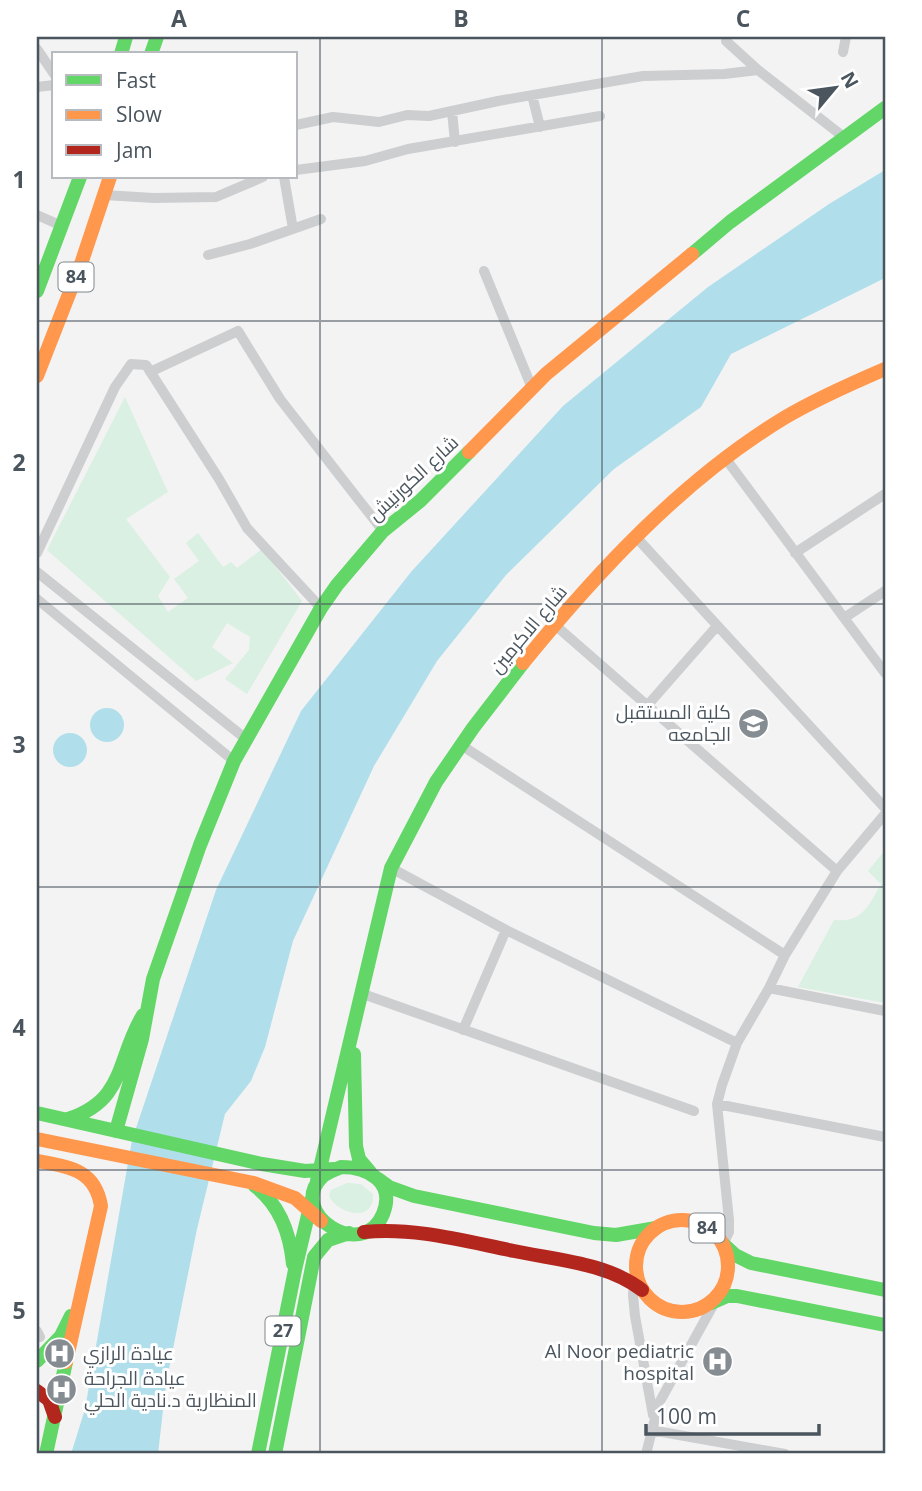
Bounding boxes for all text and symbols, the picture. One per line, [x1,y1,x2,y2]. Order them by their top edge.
text: A [171,2,187,34]
text: B [453,2,469,34]
text: C [736,2,750,34]
legend [52,52,298,178]
north arrow [800,52,870,122]
text: Fast [116,66,156,94]
text: N [835,67,865,93]
text: Slow [116,100,162,128]
text: Jam [114,136,153,164]
text: 1 [12,163,26,195]
road number: 84 [58,262,94,292]
street label: شارع الكورنيش [362,429,465,527]
text: 2 [12,446,26,478]
street label: شارع الاكرمين [483,579,573,679]
place label: كلية المستقبل الجامعه [616,699,731,747]
school or university icon: كلية المستقبل الجامعه [737,706,771,740]
text: 3 [12,728,26,760]
text: 4 [12,1011,26,1043]
road number: 84 [690,1213,724,1242]
text: 5 [12,1294,26,1326]
road number: 27 [266,1316,300,1346]
hospital icon: عيادة الرازي [43,1336,77,1370]
place label: Al Noor pediatric hospital [545,1338,694,1386]
place label: عيادة الرازي [83,1340,174,1368]
hospital icon: Al Noor pediatric hospital [700,1345,734,1379]
place label: عيادة الجراحة المنظارية د.نادية الحلي [84,1365,257,1415]
hospital icon: عيادة الجراحة المنظارية د.نادية الحلي [44,1372,78,1406]
scale bar [646,1393,819,1437]
text: 100 m [656,1402,717,1430]

